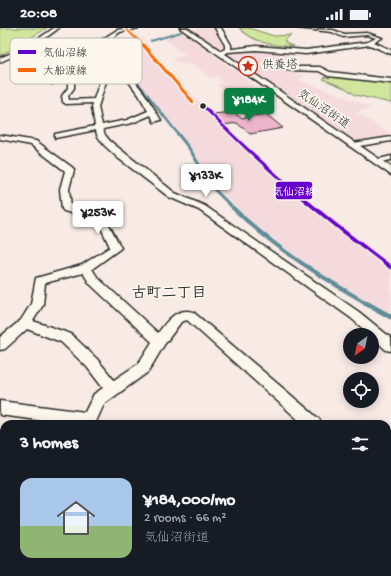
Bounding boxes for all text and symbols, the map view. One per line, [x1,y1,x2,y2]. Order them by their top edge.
text: 20:08 [20,5,57,23]
legend [10,38,142,84]
text: 気仙沼線 [43,47,87,60]
place icon: 供養塔 [237,55,259,77]
place label: 供養塔 [262,58,298,73]
text: 大船渡線 [43,65,87,78]
street label: 気仙沼街道 [294,87,352,133]
pin: ¥184K [221,88,277,122]
text: ¥184K [233,93,265,108]
unlabelled marker [198,101,208,111]
pin: ¥133K [178,164,234,198]
text: ¥133K [190,169,222,184]
line badge: 気仙沼線 [275,181,313,200]
text: 気仙沼線 [272,186,316,199]
pin: ¥253K [70,201,126,235]
text: ¥253K [81,206,115,221]
district label: 古町二丁目 [131,284,207,303]
north arrow [343,328,379,364]
map controls [343,328,379,408]
button: locate [343,372,379,408]
icon: filters [349,433,371,455]
text: 3 homes [20,434,78,454]
text: ¥184,000/mo [144,491,235,511]
icon: home [52,494,100,542]
text: 2 rooms · 66 m² [144,511,226,526]
text: 気仙沼街道 [144,531,209,546]

